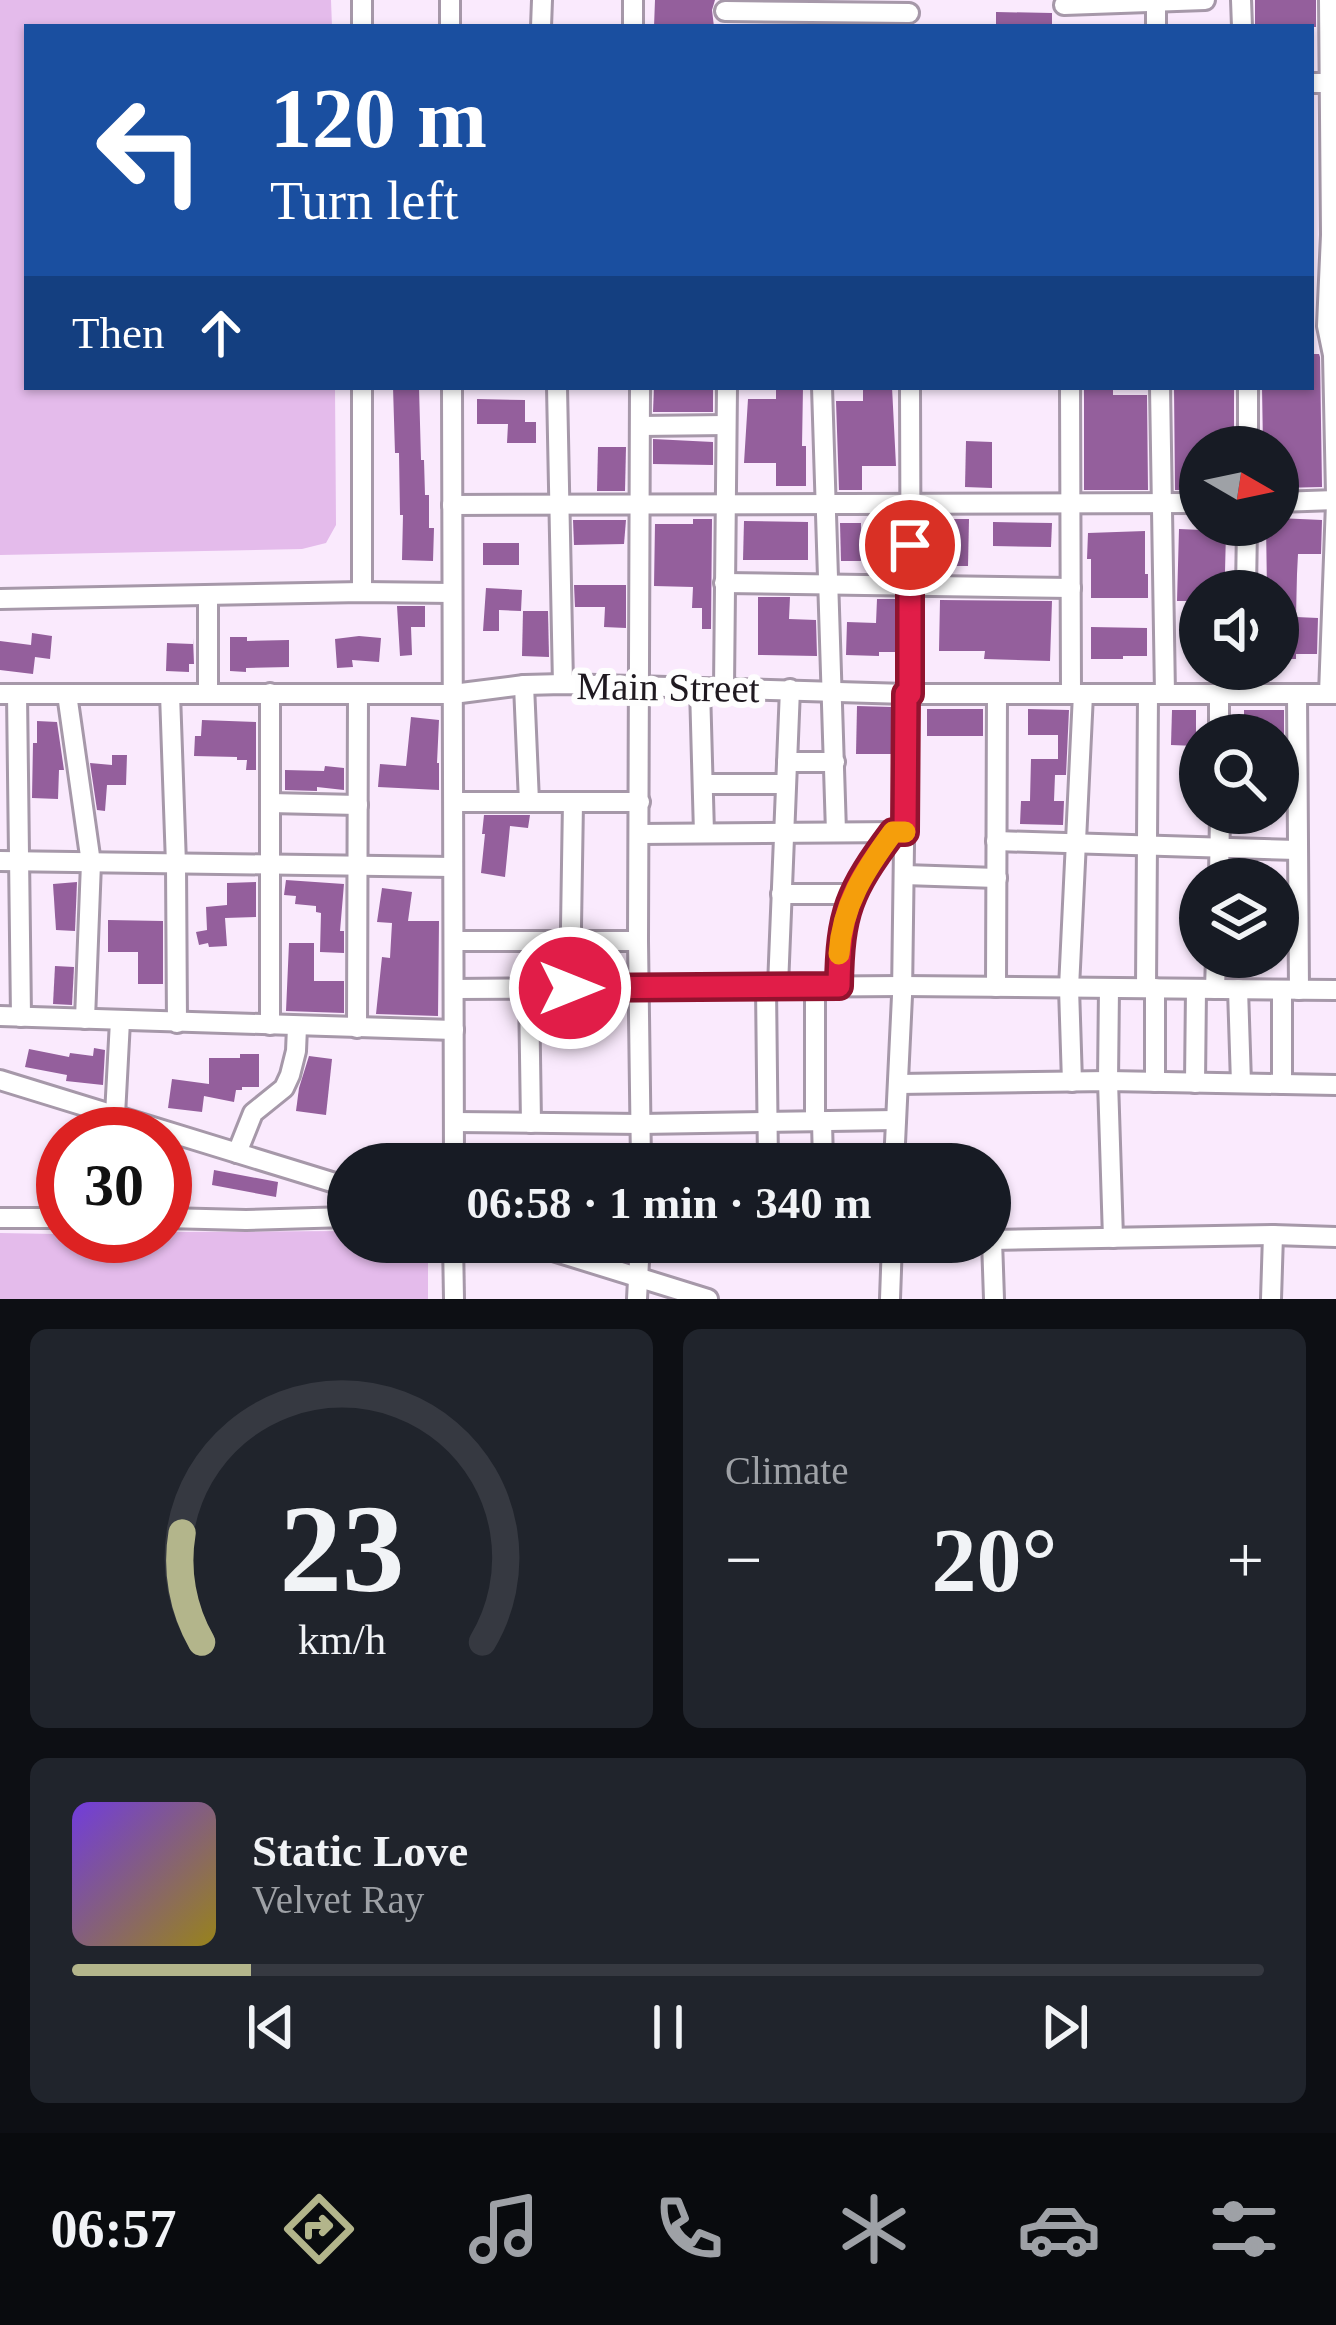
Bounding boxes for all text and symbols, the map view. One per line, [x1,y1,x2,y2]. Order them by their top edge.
icon: left [72,72,228,228]
text: 120 m [270,72,487,165]
text: Turn left [270,171,459,231]
icon: ahead [188,300,254,366]
text: Then [72,308,164,358]
north arrow [1179,426,1299,546]
map controls [1179,426,1299,978]
pin [859,494,961,596]
icon: arrive [877,512,943,578]
button: sound [1179,570,1299,690]
street label: Main Street [576,664,760,710]
button: search [1179,714,1299,834]
button: layers [1179,858,1299,978]
position arrow [507,925,633,1051]
speed limit sign: 30 [36,1107,192,1263]
text: 06:58 · 1 min · 340 m [467,1178,872,1228]
text: Climate [725,1449,848,1492]
text: 23 [279,1480,404,1618]
text: 20° [932,1511,1058,1610]
text: − [725,1523,762,1596]
text: + [1227,1523,1264,1596]
text: km/h [297,1615,386,1662]
text: Static Love [252,1826,468,1876]
text: Velvet Ray [252,1878,424,1921]
icon: previous [238,1994,304,2060]
icon: pause [635,1994,701,2060]
icon: next [1032,1994,1098,2060]
icon: directions [277,2187,361,2271]
icon: music [462,2187,546,2271]
icon: phone [647,2187,731,2271]
icon: climate [832,2187,916,2271]
icon: car [1017,2187,1101,2271]
icon: filters [1202,2187,1286,2271]
text: 06:57 [50,2199,176,2259]

